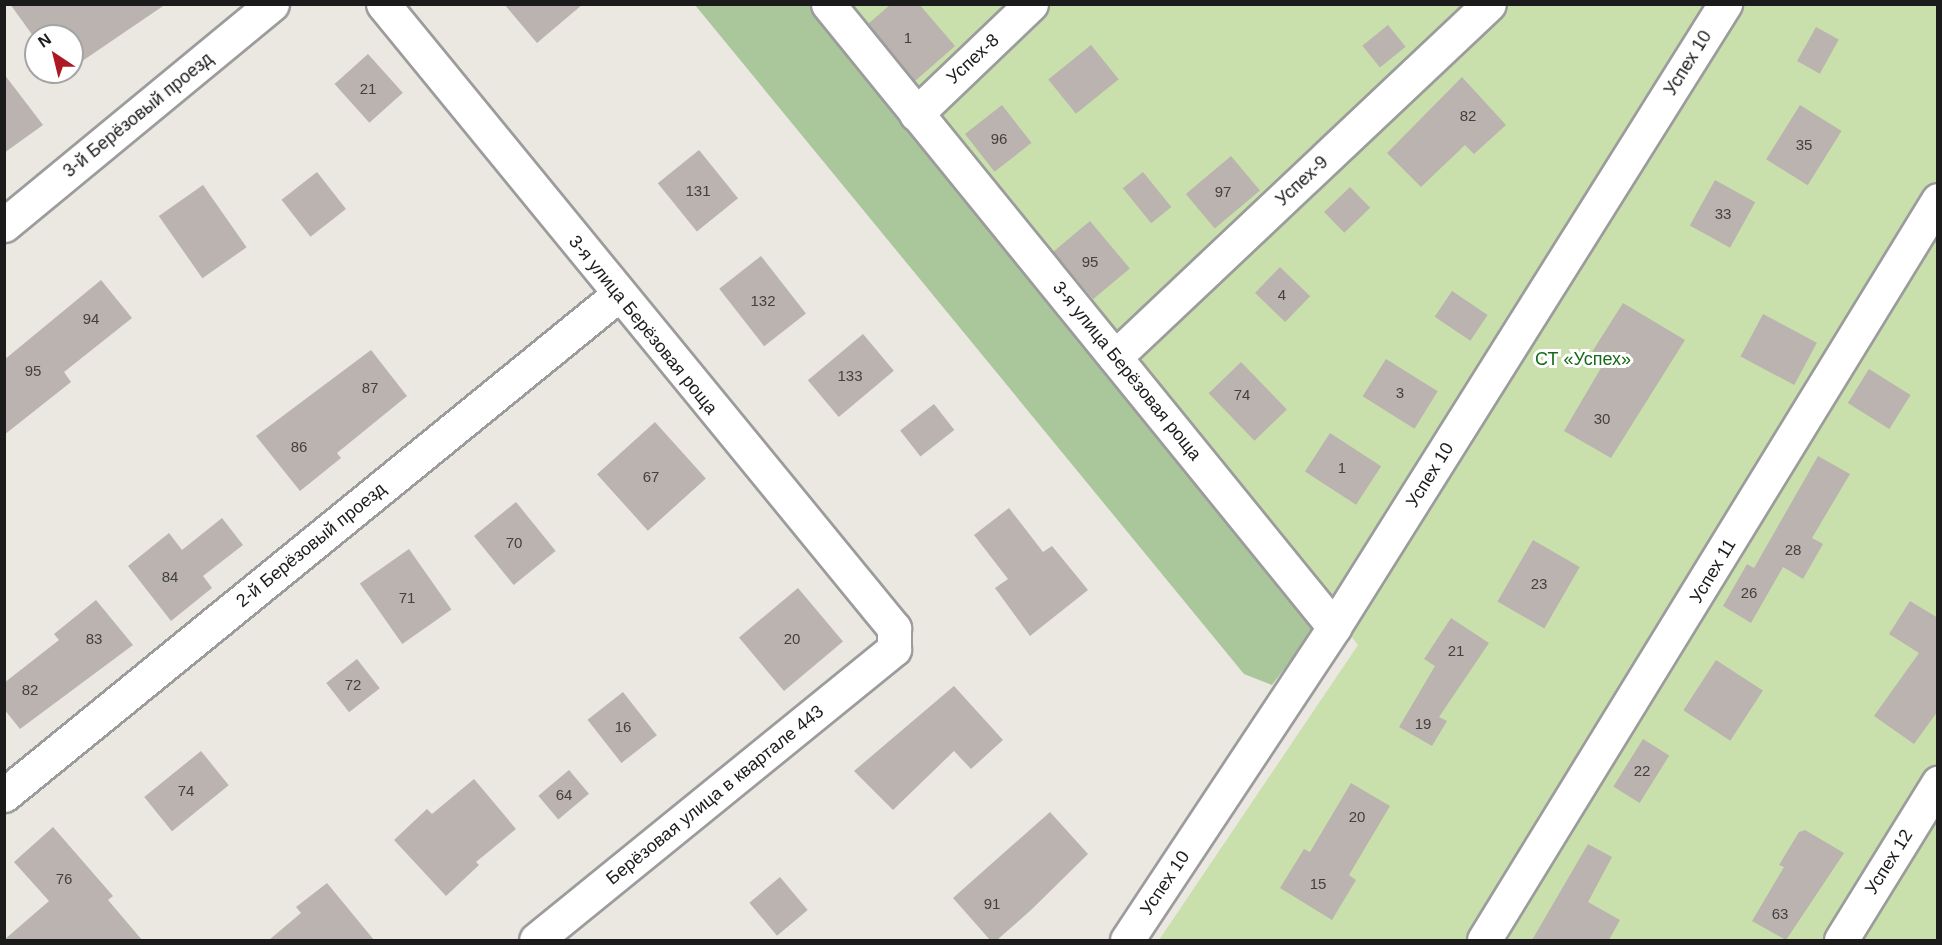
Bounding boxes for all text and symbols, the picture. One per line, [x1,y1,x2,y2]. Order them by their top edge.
north arrow [24,24,84,84]
street label: Успех 10 [1660,26,1716,100]
house number: 1 [904,29,912,47]
street label: Успех-8 [942,29,1004,89]
text: N [35,30,54,51]
street label: 3-й Берёзовый проезд [59,48,217,182]
house number: 21 [360,80,376,98]
house number: 82 [1460,107,1476,125]
house number: 96 [991,130,1007,148]
house number: 35 [1796,136,1812,154]
street label: Успех-9 [1271,151,1333,211]
house number: 131 [685,182,711,200]
house number: 97 [1215,183,1231,201]
house number: 33 [1715,205,1731,223]
street label: 3-я улица Берёзовая роща [564,231,722,419]
house number: 95 [1082,253,1098,271]
street label: 3-я улица Берёзовая роща [1048,277,1206,465]
house number: 4 [1278,286,1286,304]
house number: 132 [750,292,776,310]
house number: 94 [83,310,99,328]
park label: СТ «Успех» [1535,348,1631,370]
house number: 95 [25,362,41,380]
house number: 133 [837,367,863,385]
house number: 87 [362,379,378,397]
house number: 3 [1396,384,1404,402]
house number: 74 [1234,386,1250,404]
house number: 30 [1594,410,1610,428]
house number: 86 [291,438,307,456]
street label: Успех 10 [1402,438,1458,512]
house number: 1 [1338,459,1346,477]
house number: 67 [643,468,659,486]
street label: 2-й Берёзовый проезд [232,478,390,612]
house number: 70 [506,534,522,552]
street label: Успех 11 [1685,535,1741,607]
house number: 28 [1785,541,1801,559]
house number: 84 [162,568,178,586]
house number: 23 [1531,575,1547,593]
house number: 26 [1741,584,1757,602]
house number: 71 [399,589,415,607]
house number: 83 [86,630,102,648]
house number: 20 [784,630,800,648]
house number: 21 [1448,642,1464,660]
house number: 72 [345,676,361,694]
house number: 82 [22,681,38,699]
street label: Берёзовая улица в квартале 443 [602,701,828,889]
house number: 19 [1415,715,1431,733]
house number: 16 [615,718,631,736]
house number: 22 [1634,762,1650,780]
house number: 74 [178,782,194,800]
house number: 64 [556,786,572,804]
house number: 20 [1349,808,1365,826]
street label: Успех 12 [1861,825,1917,899]
street label: Успех 10 [1136,847,1194,919]
house number: 76 [56,870,72,888]
house number: 15 [1310,875,1326,893]
house number: 91 [984,895,1000,913]
house number: 63 [1772,905,1788,923]

